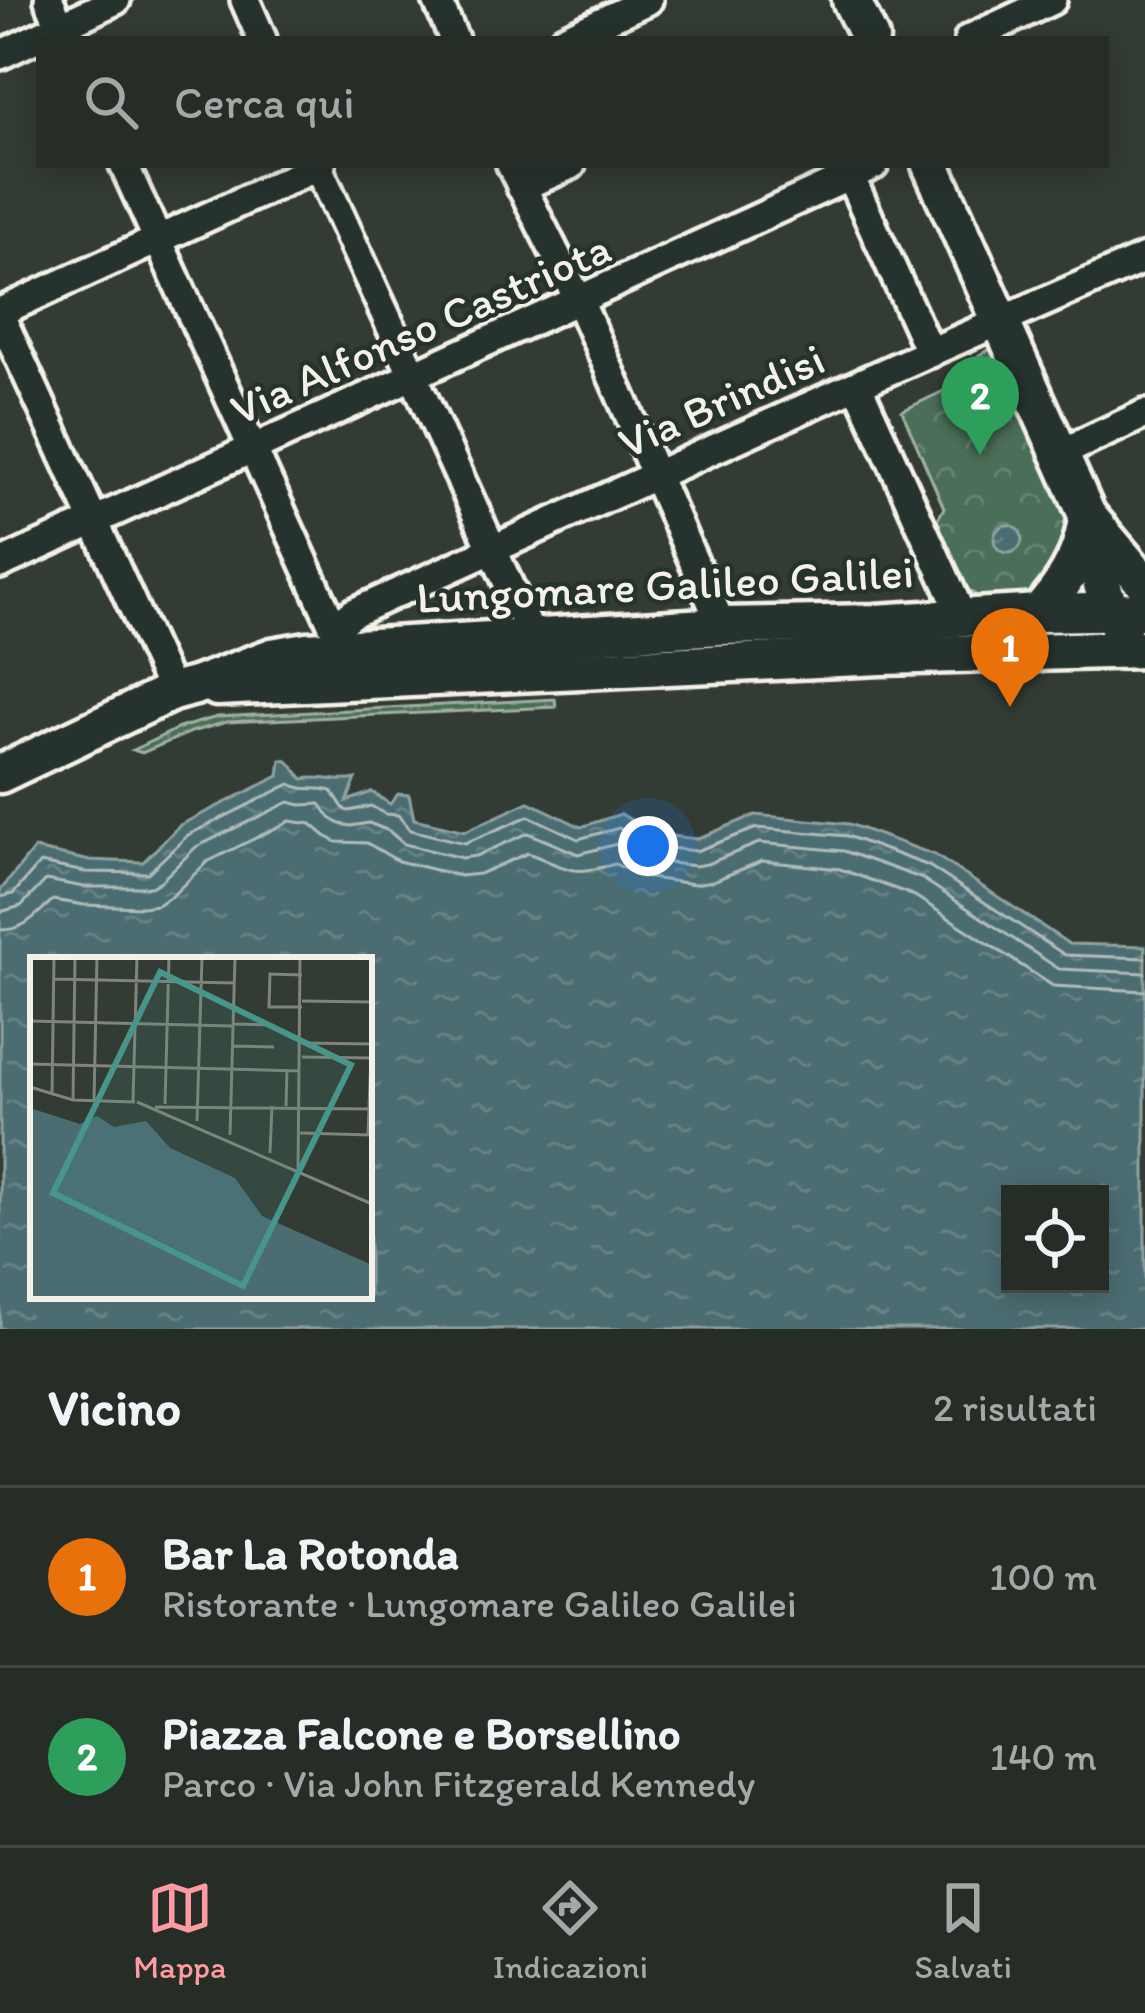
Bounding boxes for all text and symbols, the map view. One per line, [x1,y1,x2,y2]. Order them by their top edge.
search box [36,36,1109,168]
icon: search [78,69,144,135]
text: Cerca qui [174,75,355,129]
street label: Via Alfonso Castriota [222,220,618,436]
street label: Via Brindisi [610,331,832,469]
pin: 2 [941,356,1019,455]
street label: Lungomare Galileo Galilei [415,544,915,624]
pin: 1 [971,608,1049,707]
your location [618,816,678,876]
inset map [30,957,372,1299]
map controls [1001,1185,1109,1293]
button: locate [1001,1185,1109,1293]
text: Vicino [48,1377,181,1438]
text: 2 risultati [933,1384,1097,1431]
text: Bar La Rotonda [162,1526,459,1580]
text: 1 [78,1553,96,1600]
text: 100 m [989,1553,1097,1600]
text: Ristorante · Lungomare Galileo Galilei [162,1580,797,1627]
text: Piazza Falcone e Borsellino [162,1706,681,1760]
text: 2 [77,1733,97,1780]
text: 140 m [990,1733,1097,1780]
text: Parco · Via John Fitzgerald Kennedy [162,1760,755,1807]
tab: Mappa [133,1875,226,1986]
tab: Indicazioni [493,1875,648,1986]
tab: Salvati [914,1875,1012,1986]

